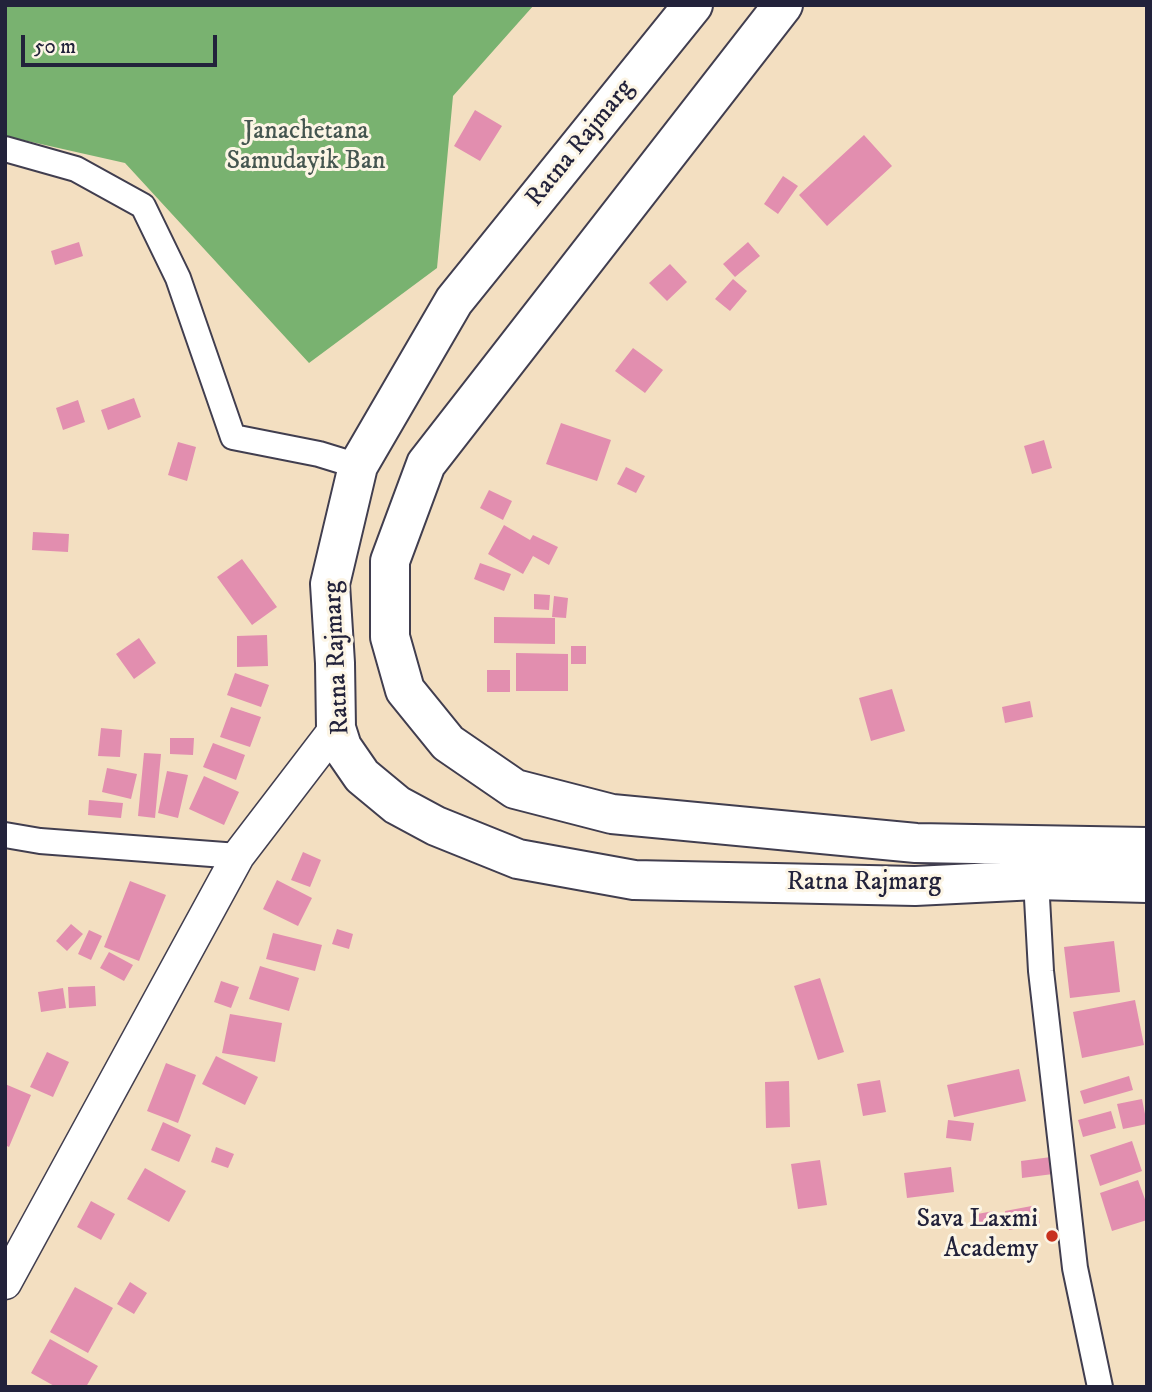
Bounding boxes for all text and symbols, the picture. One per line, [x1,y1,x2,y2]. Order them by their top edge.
scale bar [24,21,220,65]
text: 50 m [34,34,76,60]
street label: Ratna Rajmarg [520,74,642,214]
park label: Janachetana Samudayik Ban [226,117,386,178]
street label: Ratna Rajmarg [318,580,358,736]
street label: Ratna Rajmarg [787,868,941,900]
place label: Sava Laxmi Academy [917,1205,1038,1266]
marker: Sava Laxmi Academy [1044,1228,1060,1244]

